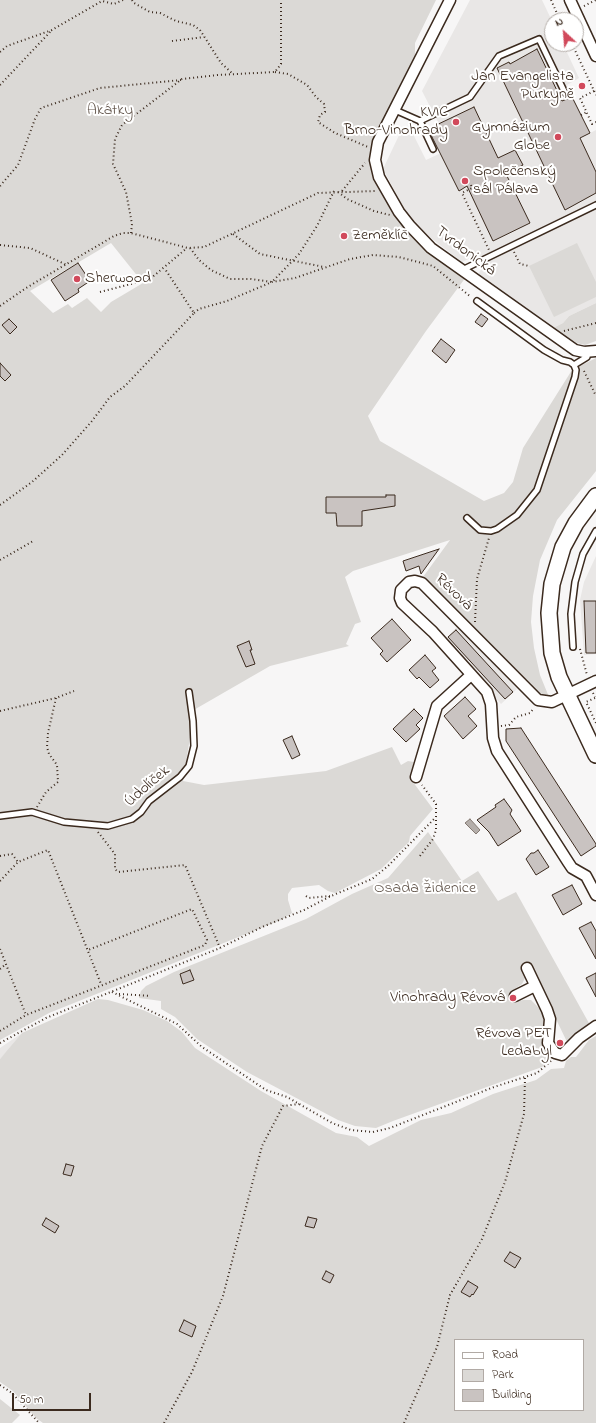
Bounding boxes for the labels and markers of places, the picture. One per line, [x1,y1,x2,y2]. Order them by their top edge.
place label: Jan Evangelista Purkyně [471,67,574,105]
marker: Jan Evangelista Purkyně [577,81,587,91]
place label: KVIC Brno-Vinohrady [344,103,448,141]
marker: KVIC Brno-Vinohrady [451,117,461,127]
place label: Gymnázium Globe [472,118,550,156]
marker: Gymnázium Globe [553,132,563,142]
place label: Společenský sál Pálava [473,162,556,200]
marker: Společenský sál Pálava [460,176,470,186]
place label: Zeměklíč [352,226,408,246]
marker: Zeměklíč [339,231,349,241]
place label: Sherwood [85,269,151,289]
marker: Sherwood [72,274,82,284]
place label: Vinohrady Révová [390,988,505,1008]
marker: Vinohrady Révová [508,993,518,1003]
place label: Révova PET Ledabyl [476,1024,552,1062]
marker: Révova PET Ledabyl [555,1038,565,1048]

